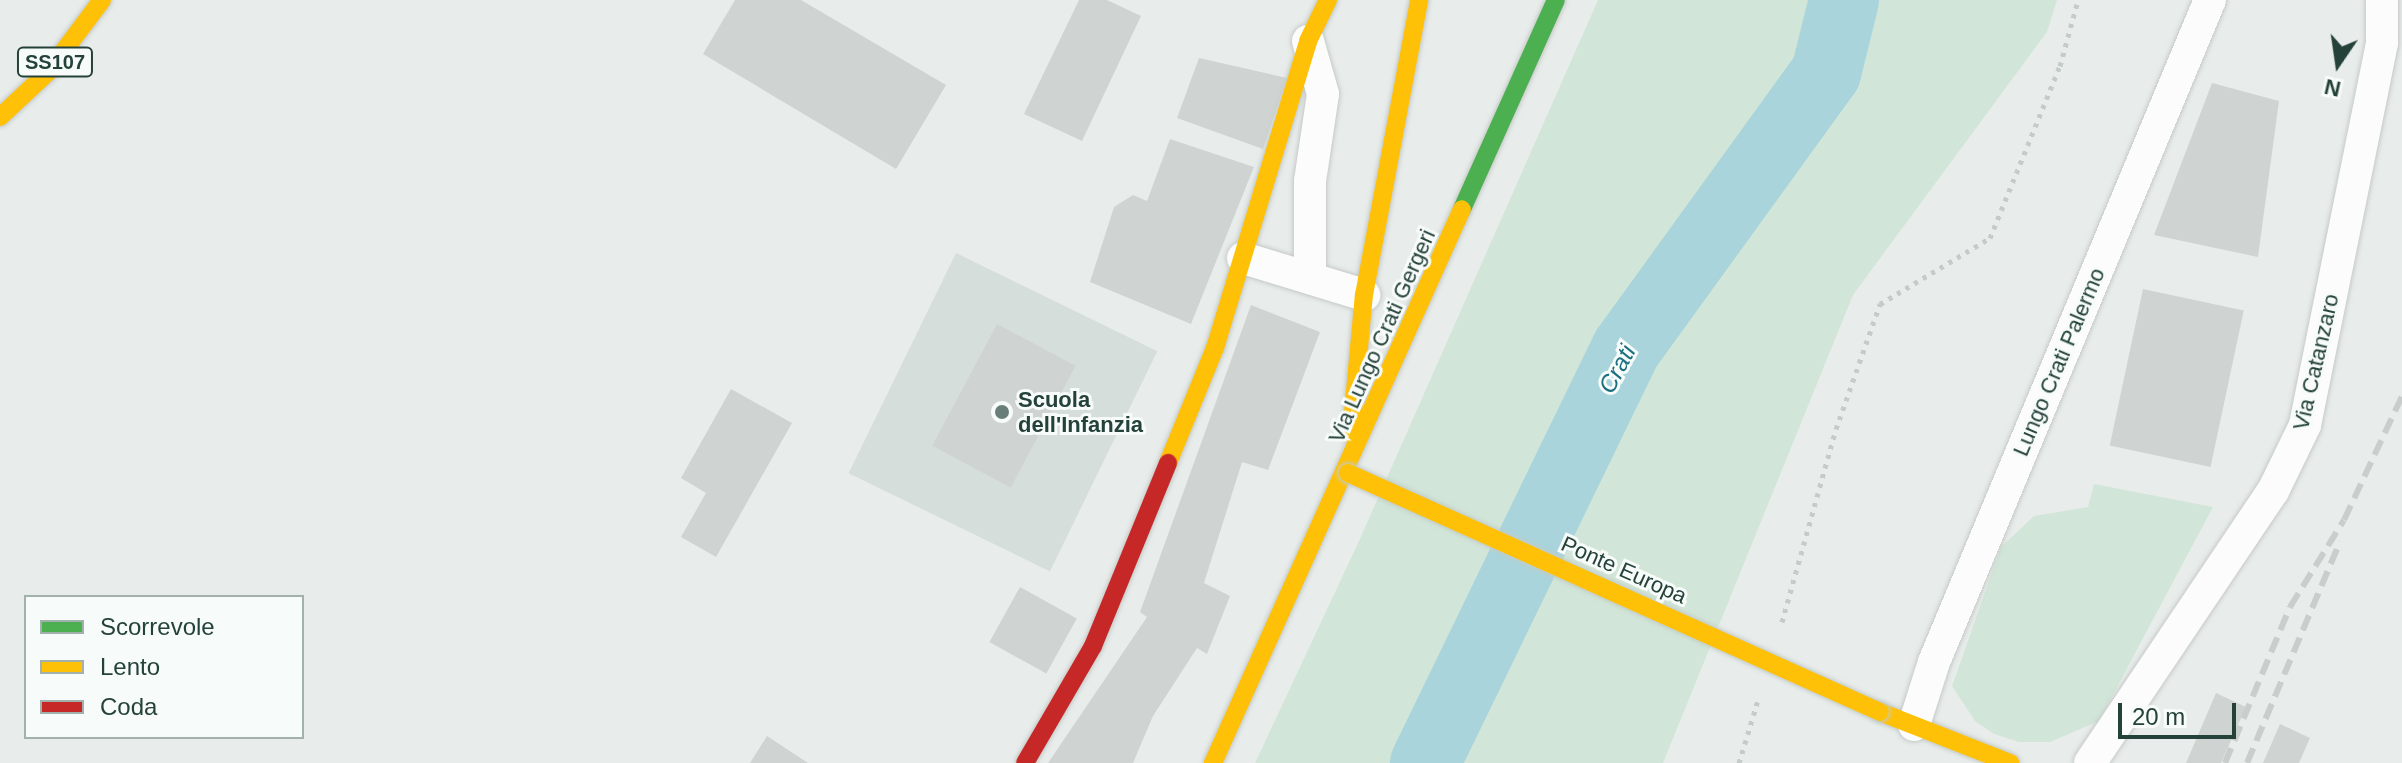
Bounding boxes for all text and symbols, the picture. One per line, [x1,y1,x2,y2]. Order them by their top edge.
north arrow [2298,24,2378,104]
road number: SS107 [15,46,95,78]
text: N [2322,74,2343,102]
street label: Via Lungo Crati Gergeri [1323,225,1441,447]
street label: Lungo Crati Palermo [2007,264,2111,460]
street label: Via Catanzaro [2288,291,2344,433]
water label: Crati [1592,340,1642,398]
place label: Scuola dell'Infanzia [1018,386,1143,438]
marker: Scuola dell'Infanzia [993,403,1011,421]
street label: Ponte Europa [1557,531,1691,609]
legend [24,595,304,739]
text: Scorrevole [100,613,215,640]
text: Lento [100,653,160,680]
scale bar [2122,687,2240,737]
text: Coda [100,693,157,720]
text: 20 m [2132,703,2185,730]

